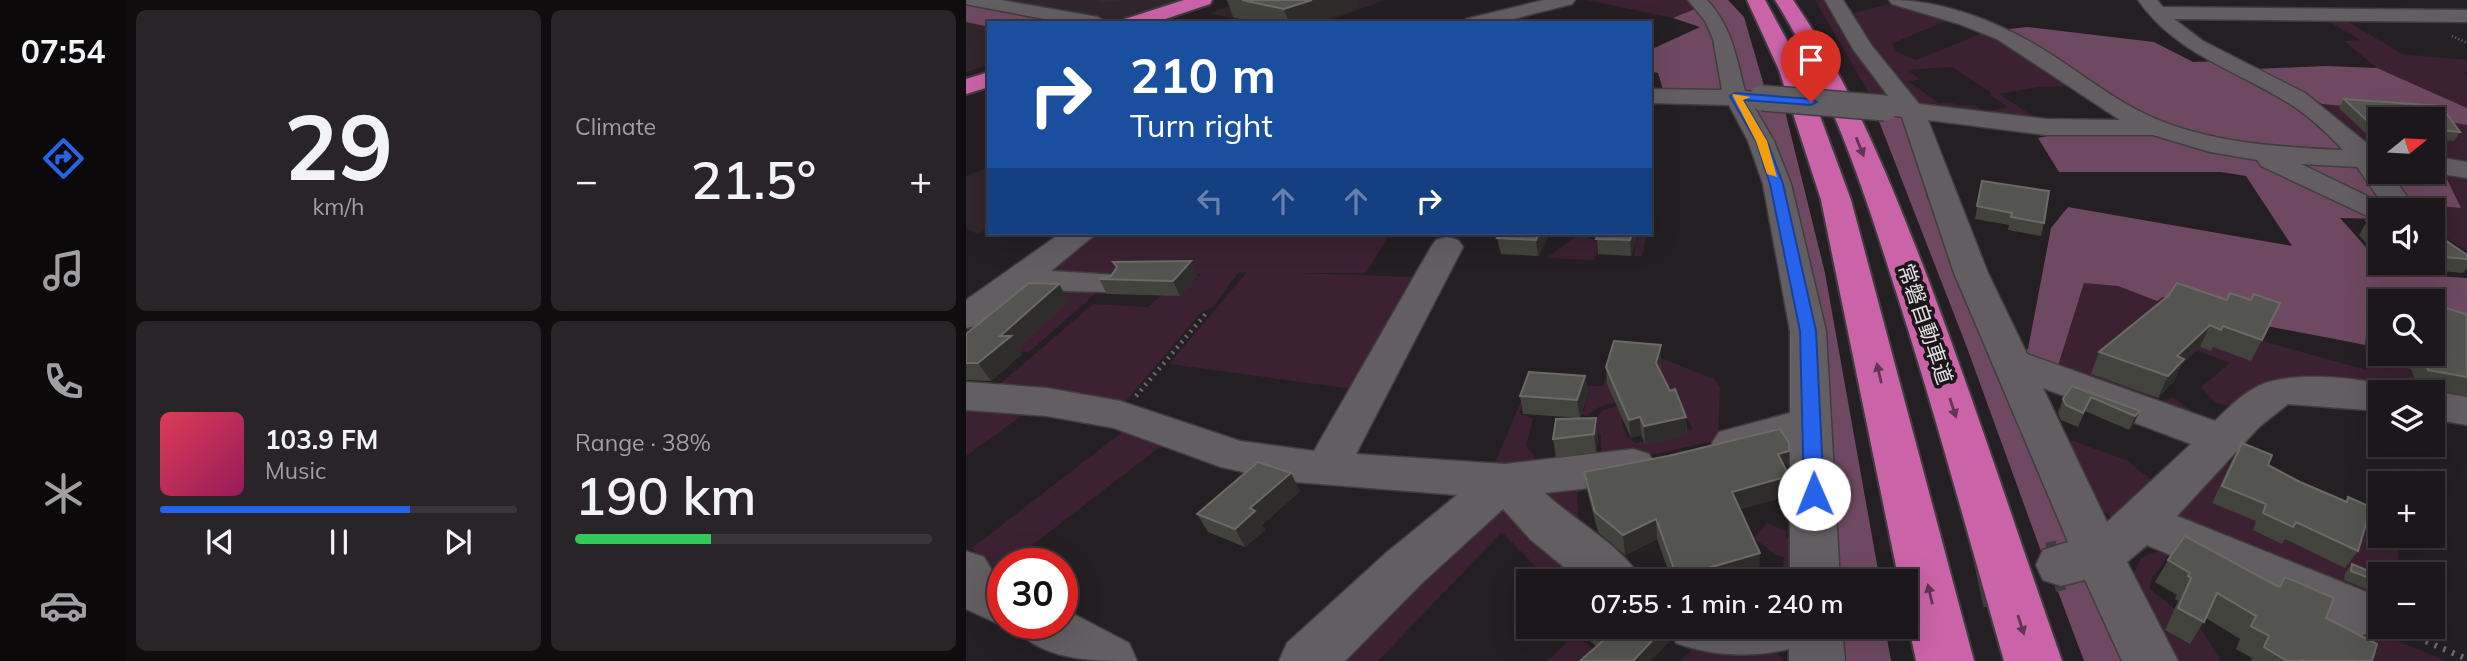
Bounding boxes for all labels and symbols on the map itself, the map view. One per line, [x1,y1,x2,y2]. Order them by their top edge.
pin [1781,30,1841,102]
north arrow [2368,107,2445,184]
one-way arrow [1855,137,1866,158]
street label: 常磐自動車道 [1893,260,1959,387]
one-way arrow [1873,362,1884,384]
one-way arrow [1948,398,1958,419]
position arrow [1777,457,1851,531]
speed limit sign: 30 [987,548,1078,639]
one-way arrow [1924,583,1935,605]
one-way arrow [2017,614,2027,635]

